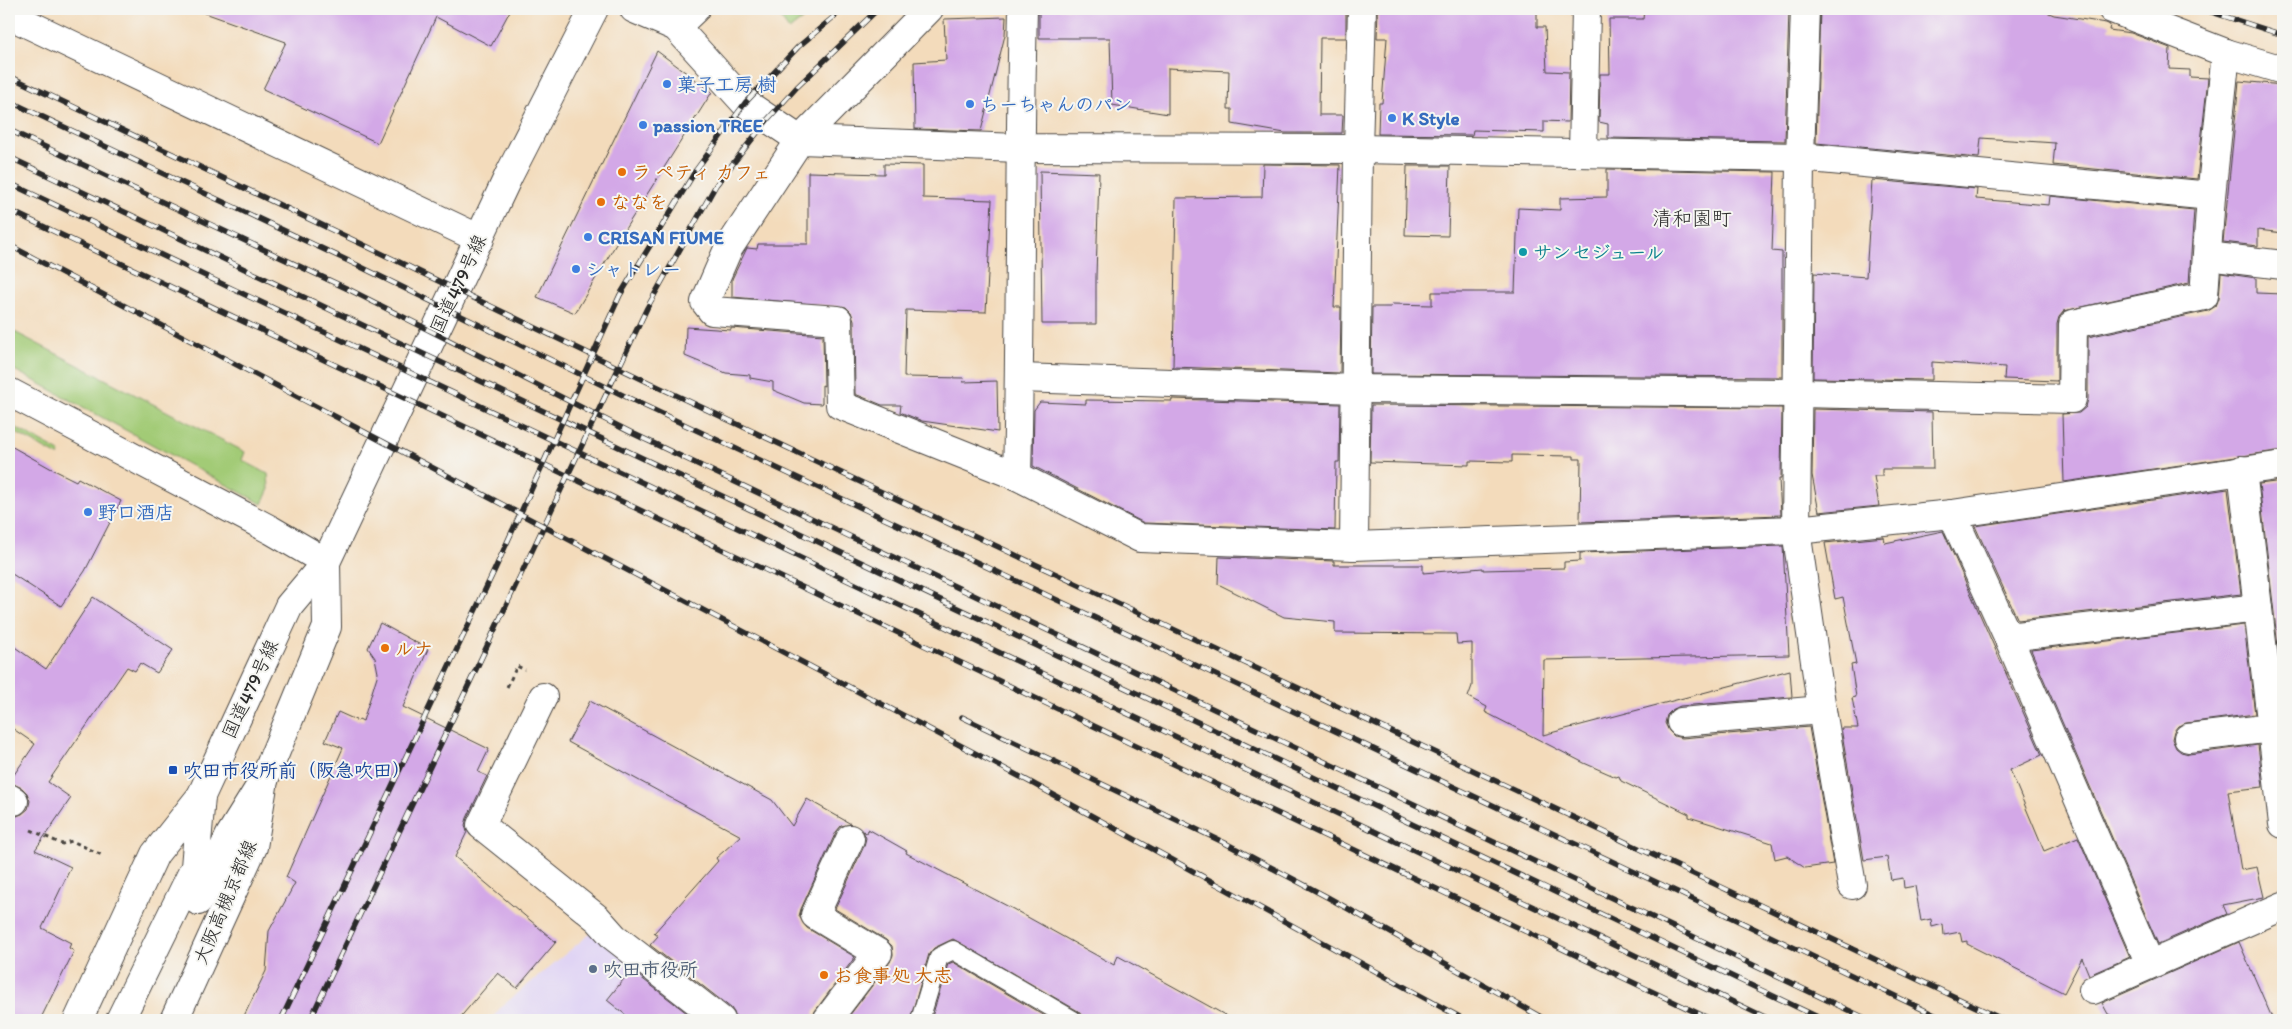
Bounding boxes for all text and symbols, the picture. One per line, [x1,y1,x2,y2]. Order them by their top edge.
place label: 菓子工房 樹 [677,73,776,96]
marker: 菓子工房 樹 [661,78,673,90]
place label: ちーちゃんのパン [980,93,1132,116]
marker: ちーちゃんのパン [964,98,976,110]
place label: K Style [1402,107,1460,130]
marker: K Style [1386,112,1398,124]
place label: passion TREE [652,114,763,137]
marker: passion TREE [637,119,649,131]
place label: ラ ペティ カフェ [632,161,771,184]
marker: ラ ペティ カフェ [616,166,628,178]
place label: ななを [611,191,668,214]
marker: ななを [595,196,607,208]
district label: 清和園町 [1652,206,1732,230]
place label: CRISAN FIUME [598,226,724,249]
street label: 国道479号線 [425,231,491,337]
marker: CRISAN FIUME [582,231,594,243]
place label: サンセジュール [1533,241,1664,264]
marker: サンセジュール [1517,246,1529,258]
place label: シャトレー [586,258,681,281]
marker: シャトレー [570,263,582,275]
place label: 野口酒店 [98,501,174,524]
marker: 野口酒店 [82,506,94,518]
street label: 国道479号線 [217,636,283,742]
place label: ルナ [395,637,433,660]
marker: ルナ [379,642,391,654]
place label: 吹田市役所前（阪急吹田） [183,759,411,782]
marker: 吹田市役所前（阪急吹田） [167,764,179,776]
street label: 大阪高槻京都線 [188,836,262,968]
place label: 吹田市役所 [603,958,698,981]
marker: 吹田市役所 [587,963,599,975]
place label: お食事処 大志 [834,964,952,987]
marker: お食事処 大志 [818,969,830,981]

